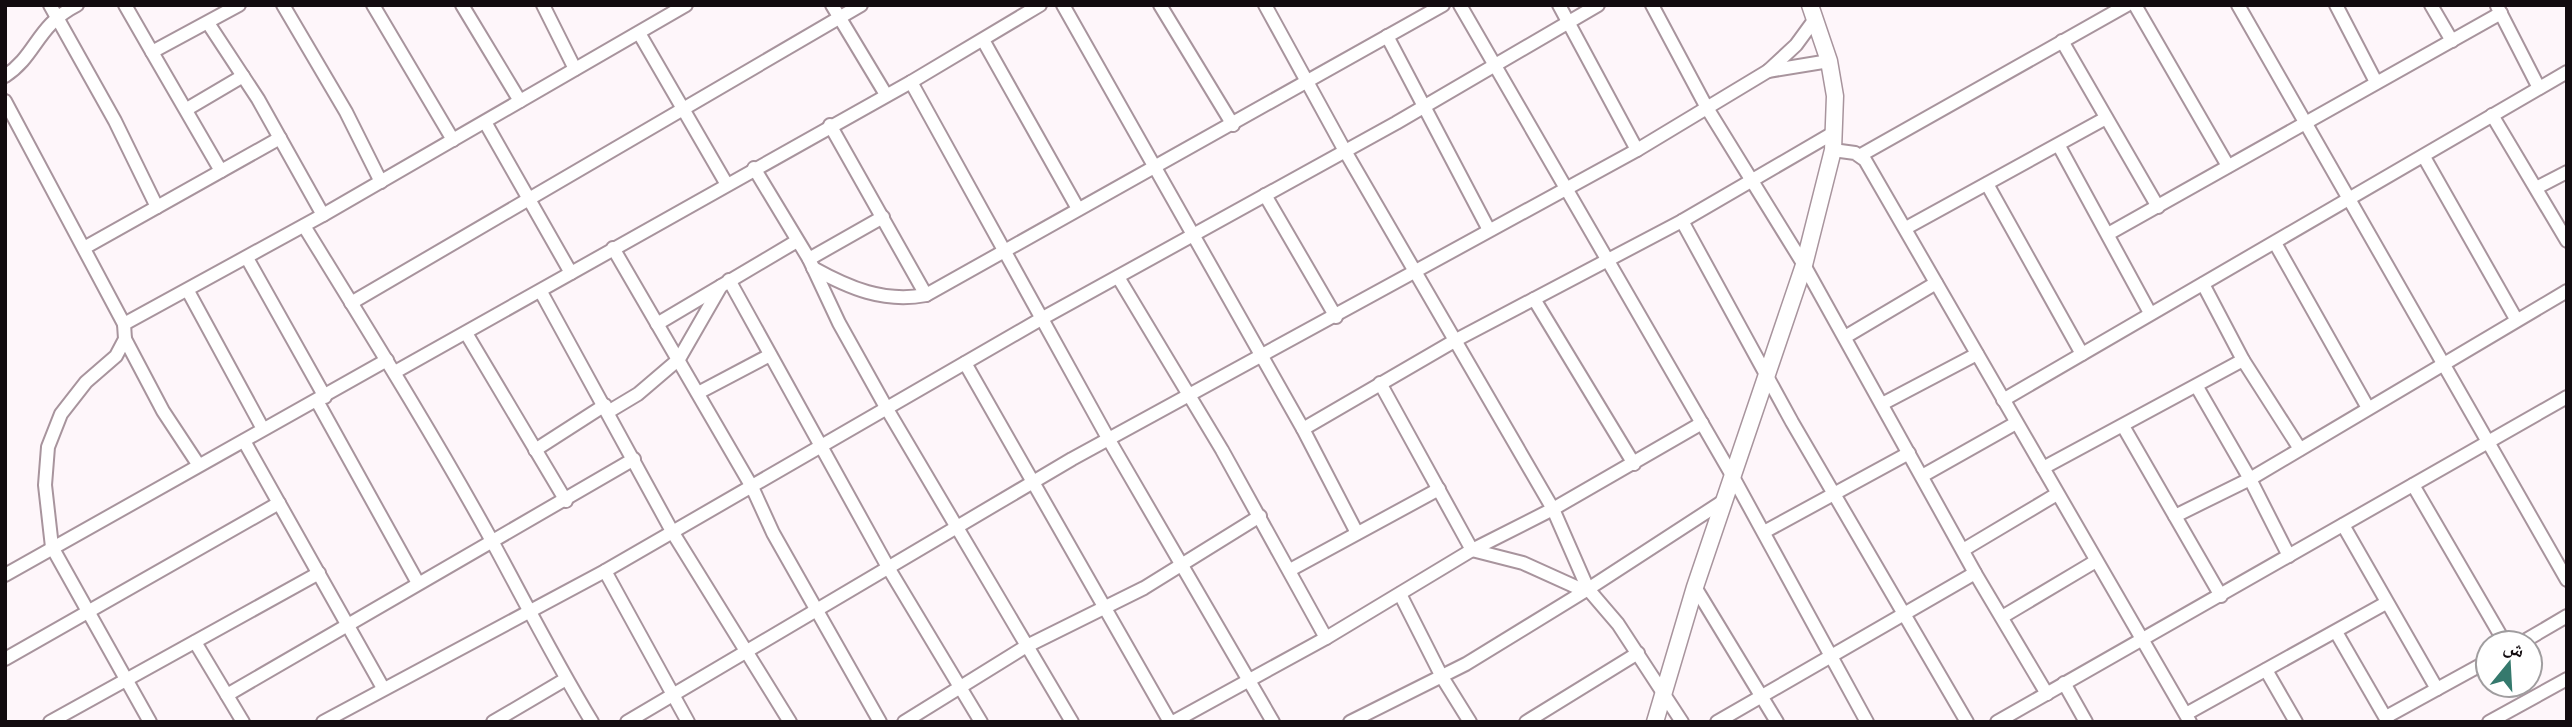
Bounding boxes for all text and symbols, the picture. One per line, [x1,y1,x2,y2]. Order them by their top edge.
north arrow [2474,629,2544,699]
text: ش [2501,634,2527,662]

